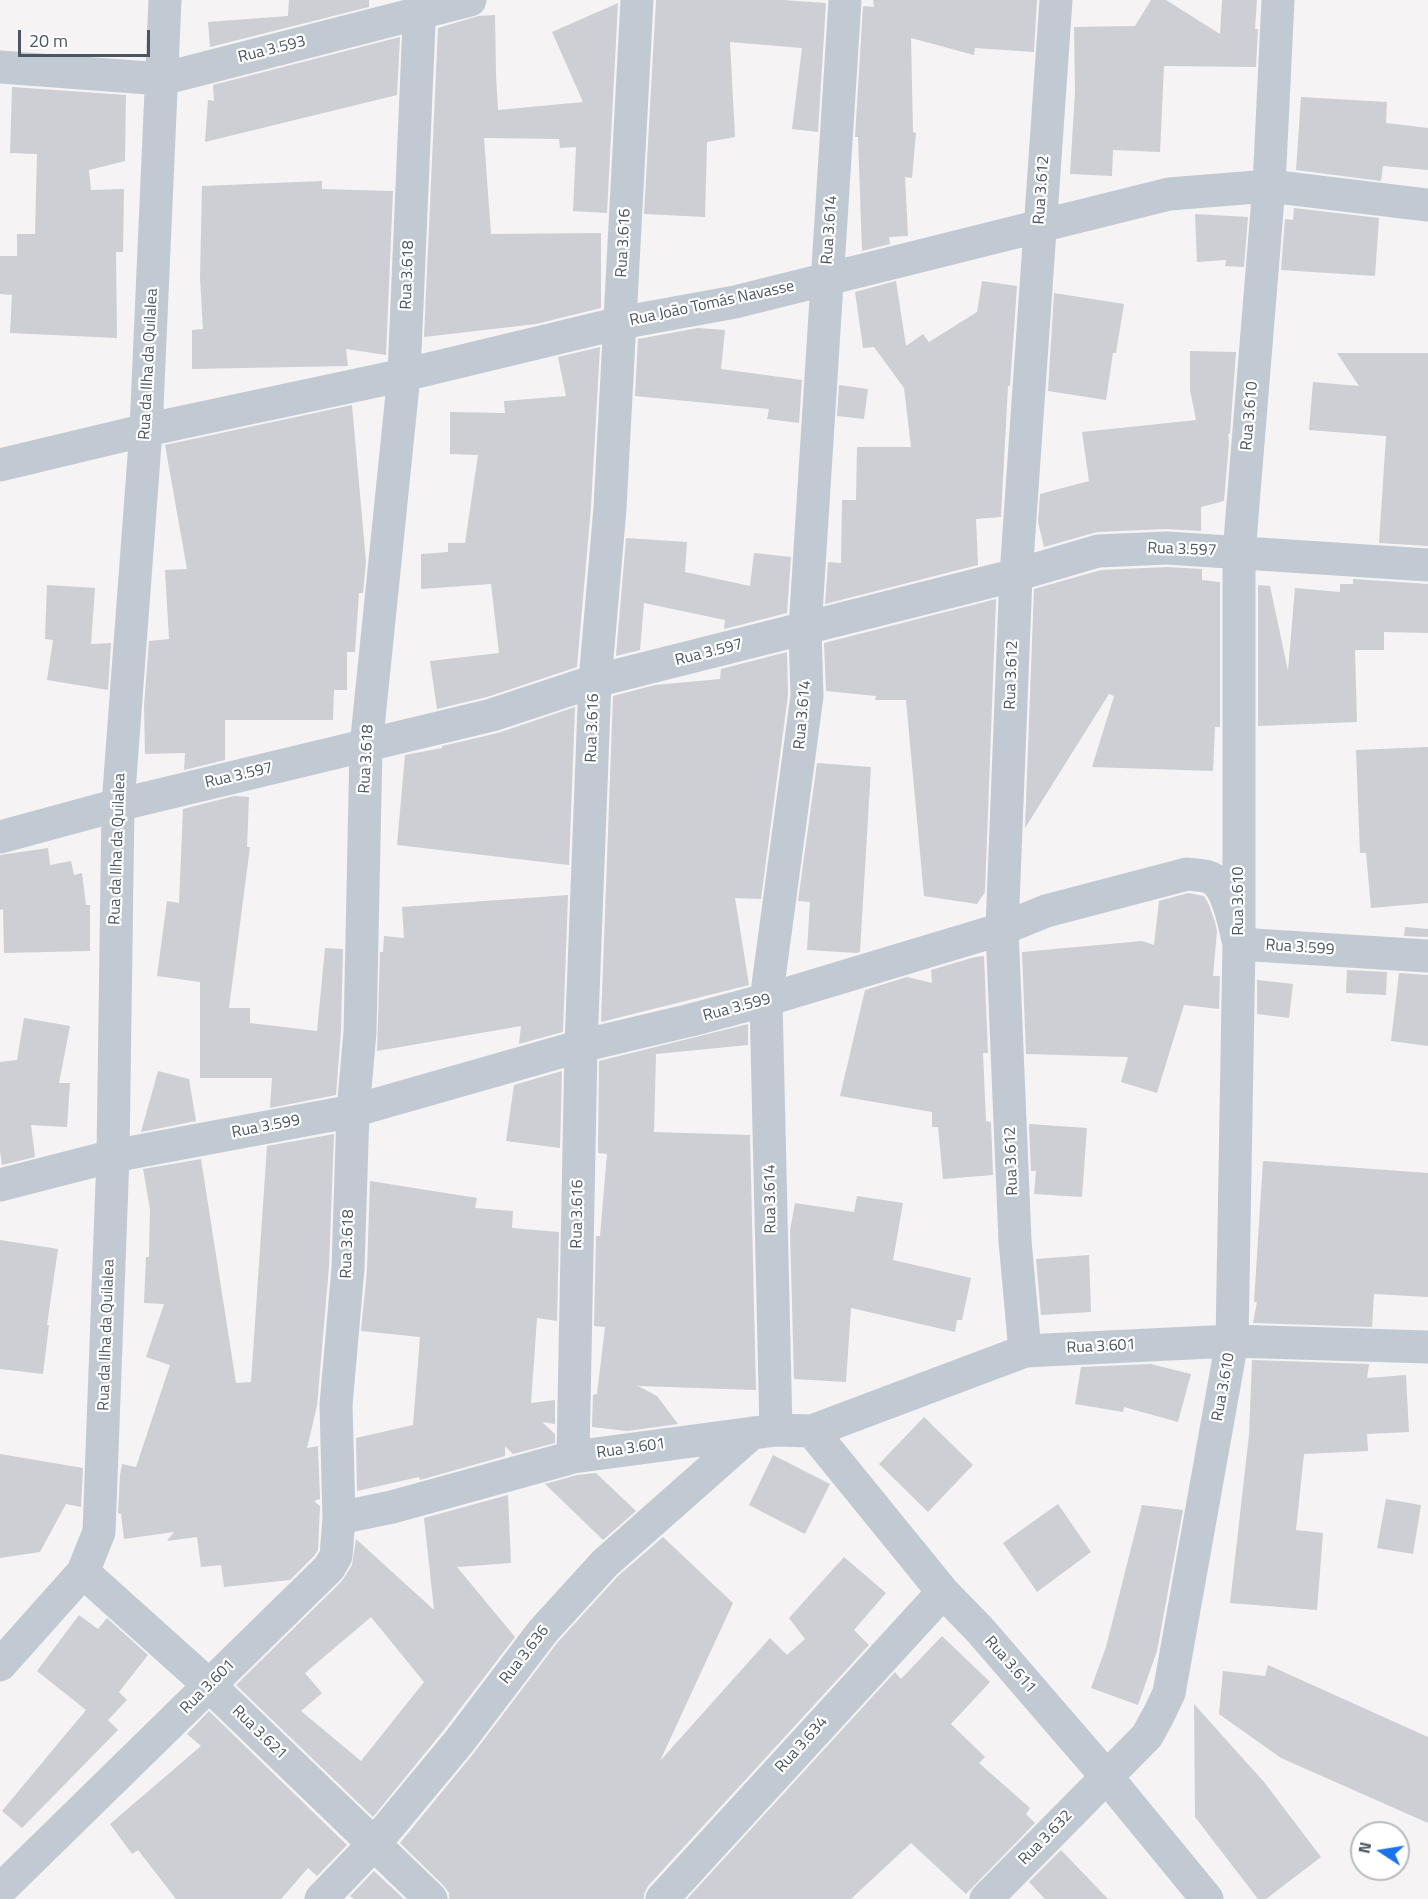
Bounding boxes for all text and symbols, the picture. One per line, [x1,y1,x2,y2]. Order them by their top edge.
scale bar [21,18,153,56]
text: 20 m [29,27,68,54]
street label: Rua 3.593 [236,32,308,68]
street label: Rua 3.612 [1030,155,1054,225]
street label: Rua 3.614 [818,195,842,265]
street label: Rua 3.616 [613,208,635,278]
street label: Rua 3.618 [397,240,419,310]
street label: Rua João Tomás Navasse [628,277,796,331]
street label: Rua da Ilha da Quilalea [135,288,163,440]
street label: Rua 3.610 [1237,381,1263,451]
street label: Rua 3.597 [1147,539,1217,561]
street label: Rua 3.597 [673,635,745,671]
street label: Rua 3.612 [1001,640,1023,710]
street label: Rua 3.614 [790,680,816,750]
street label: Rua 3.616 [582,693,604,763]
street label: Rua 3.618 [356,724,378,794]
street label: Rua 3.597 [203,759,275,793]
street label: Rua da Ilha da Quilalea [106,773,130,925]
street label: Rua 3.610 [1229,866,1249,936]
street label: Rua 3.599 [1265,936,1335,960]
street label: Rua 3.599 [701,990,773,1026]
street label: Rua 3.599 [230,1111,302,1143]
street label: Rua 3.612 [1001,1126,1023,1196]
street label: Rua 3.614 [761,1164,781,1234]
street label: Rua 3.616 [568,1179,588,1249]
street label: Rua 3.618 [337,1209,359,1279]
street label: Rua da Ilha da Quilalea [95,1259,119,1411]
street label: Rua 3.601 [1066,1336,1136,1358]
street label: Rua 3.610 [1209,1351,1239,1423]
street label: Rua 3.601 [595,1435,667,1463]
street label: Rua 3.636 [496,1622,554,1688]
street label: Rua 3.611 [980,1633,1040,1697]
street label: Rua 3.601 [177,1656,239,1718]
street label: Rua 3.621 [227,1702,291,1764]
street label: Rua 3.634 [772,1713,832,1777]
street label: Rua 3.632 [1015,1806,1077,1870]
north arrow [1350,1821,1410,1881]
text: N [1351,1840,1377,1856]

